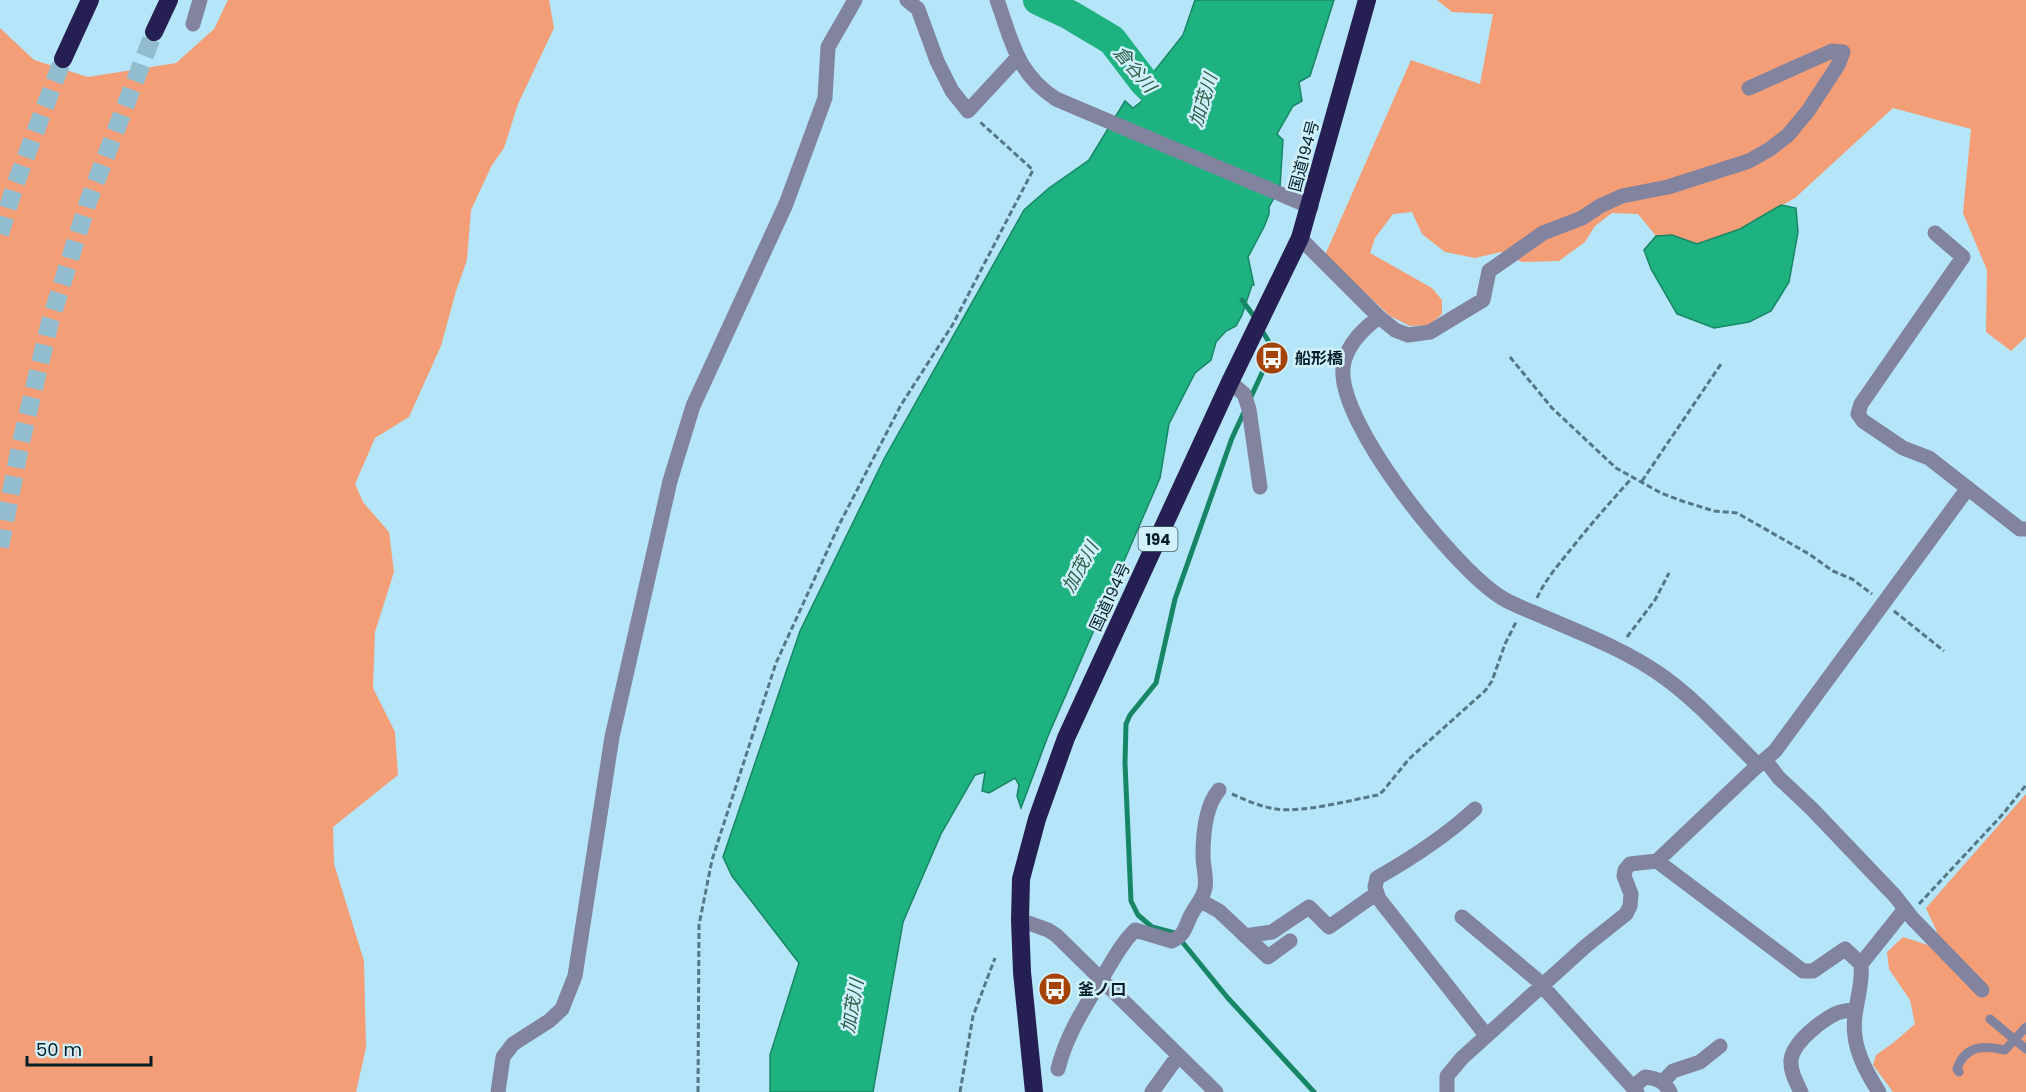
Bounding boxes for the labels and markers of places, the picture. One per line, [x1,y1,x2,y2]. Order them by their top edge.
bus stop icon: 船形橋 [1254,340,1290,376]
place label: 船形橋 [1295,347,1343,370]
bus stop icon: 釜ノ口 [1037,971,1073,1007]
place label: 釜ノ口 [1078,978,1126,1001]

